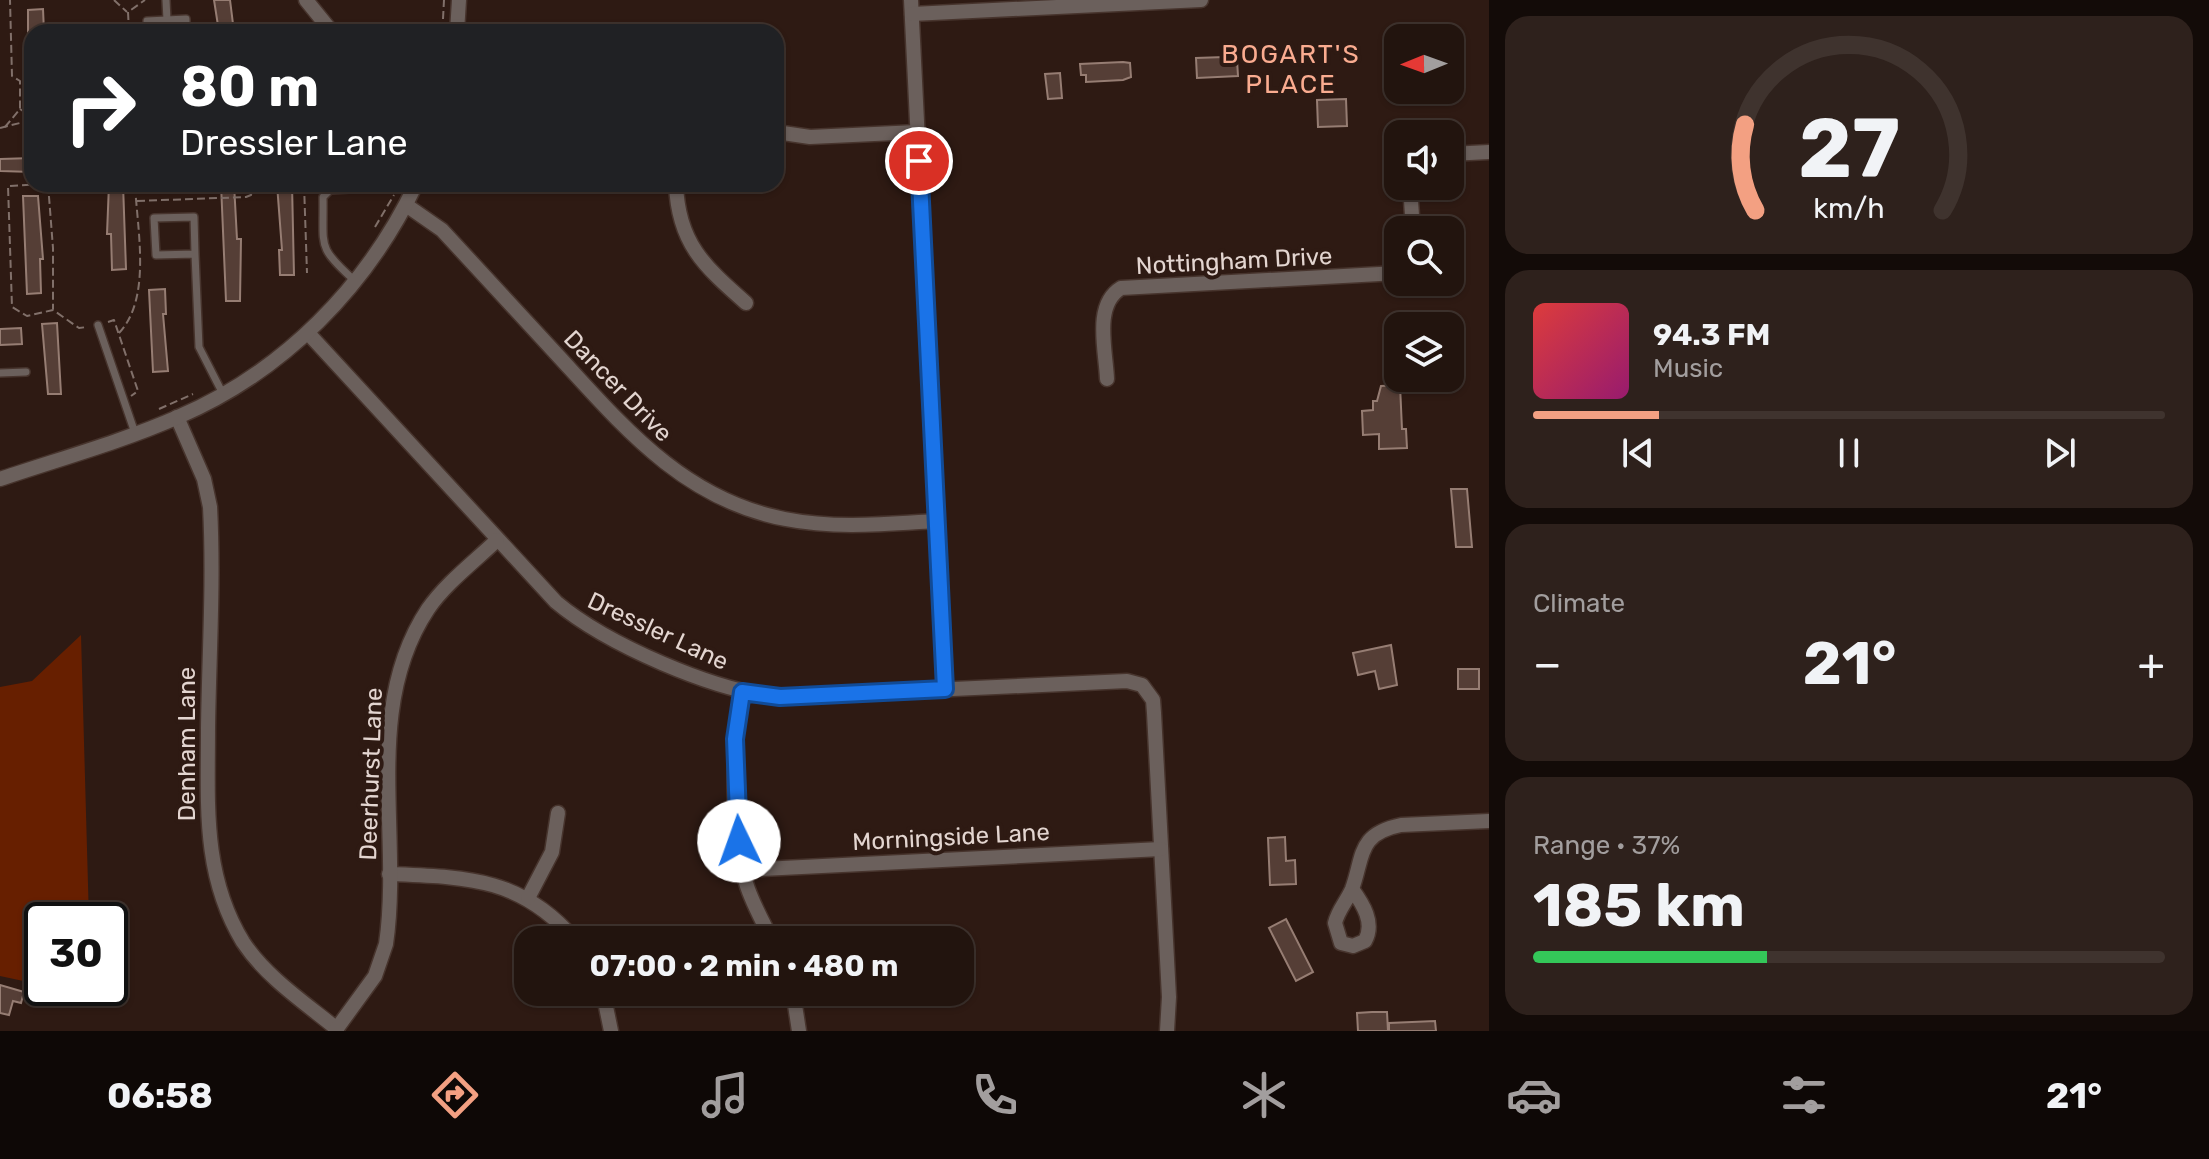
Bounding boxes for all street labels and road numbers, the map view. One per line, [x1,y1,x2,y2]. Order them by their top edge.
street label: Nottingham Drive [1135,242,1333,280]
street label: Dancer Drive [558,325,678,447]
street label: Dressler Lane [583,586,733,676]
street label: Denham Lane [173,667,201,821]
street label: Deerhurst Lane [354,687,388,861]
street label: Morningside Lane [852,818,1050,856]

